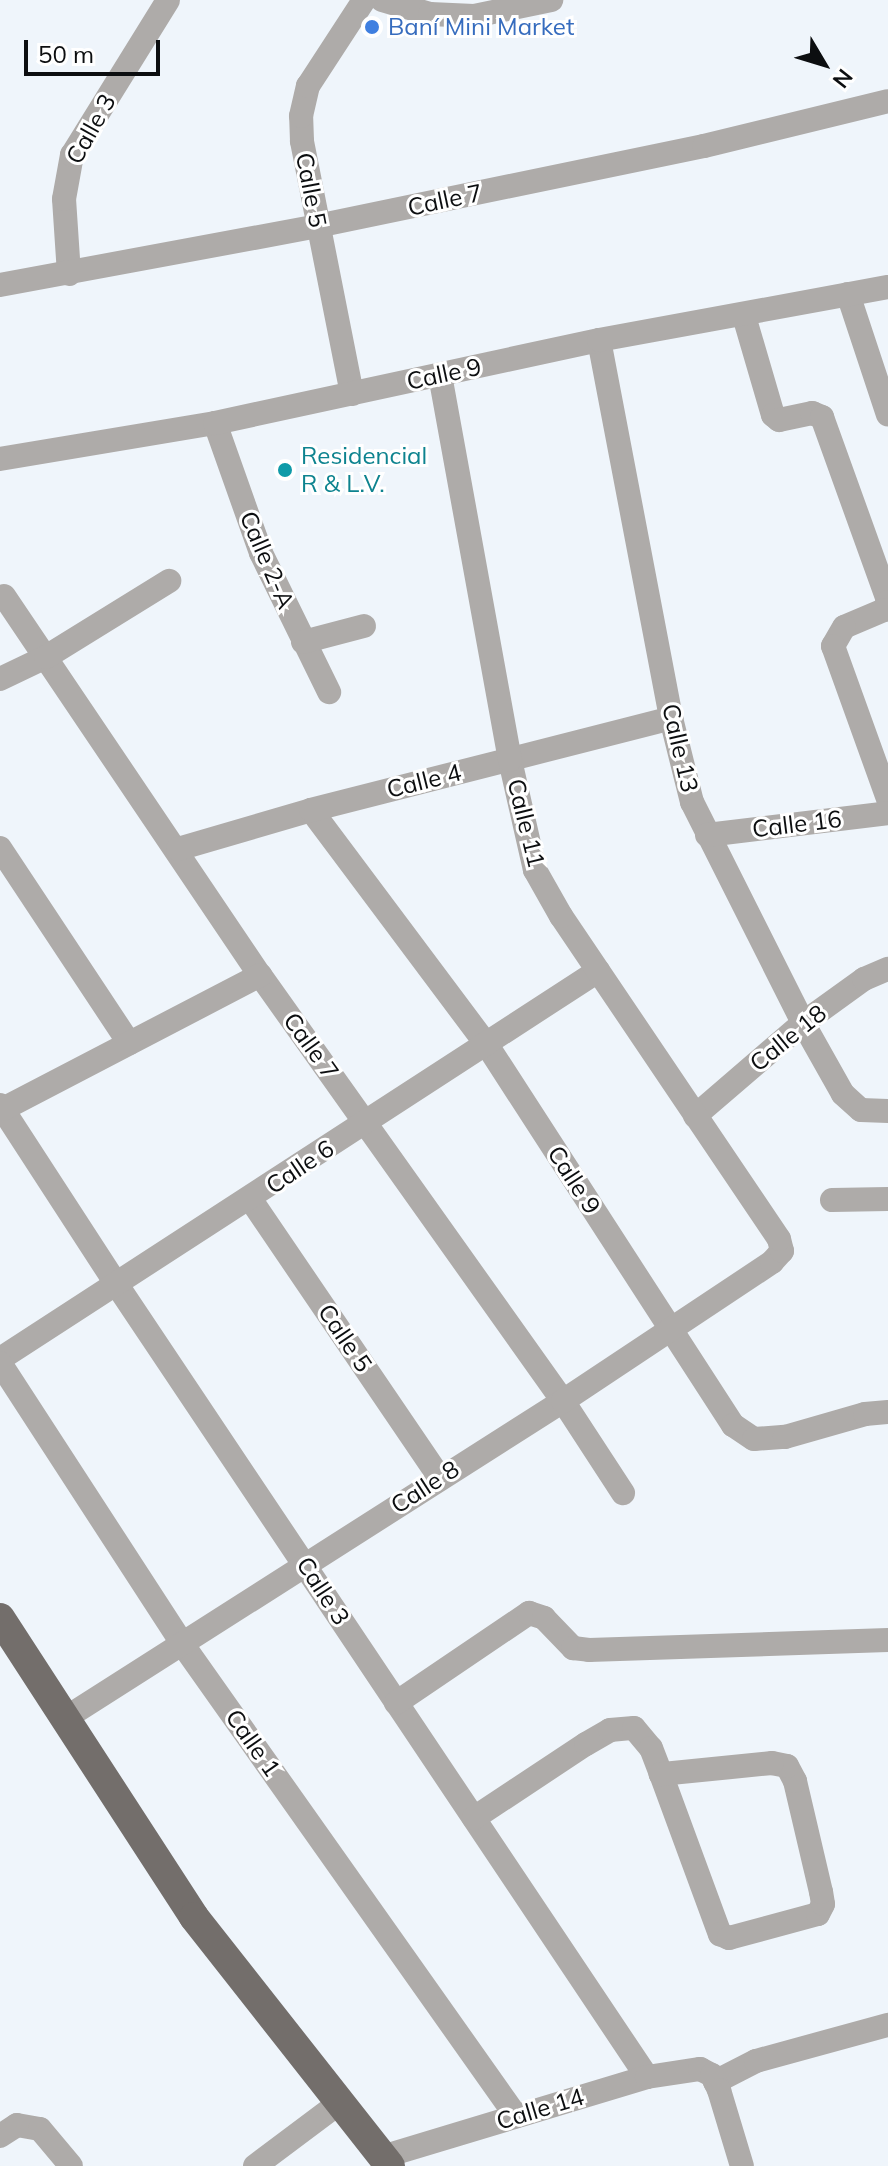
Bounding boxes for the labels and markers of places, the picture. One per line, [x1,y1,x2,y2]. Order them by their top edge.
place label: Baní Mini Market [388,13,574,41]
marker: Baní Mini Market [363,18,381,36]
place label: Residencial R & L.V. [301,442,427,498]
marker: Residencial R & L.V. [276,461,294,479]

